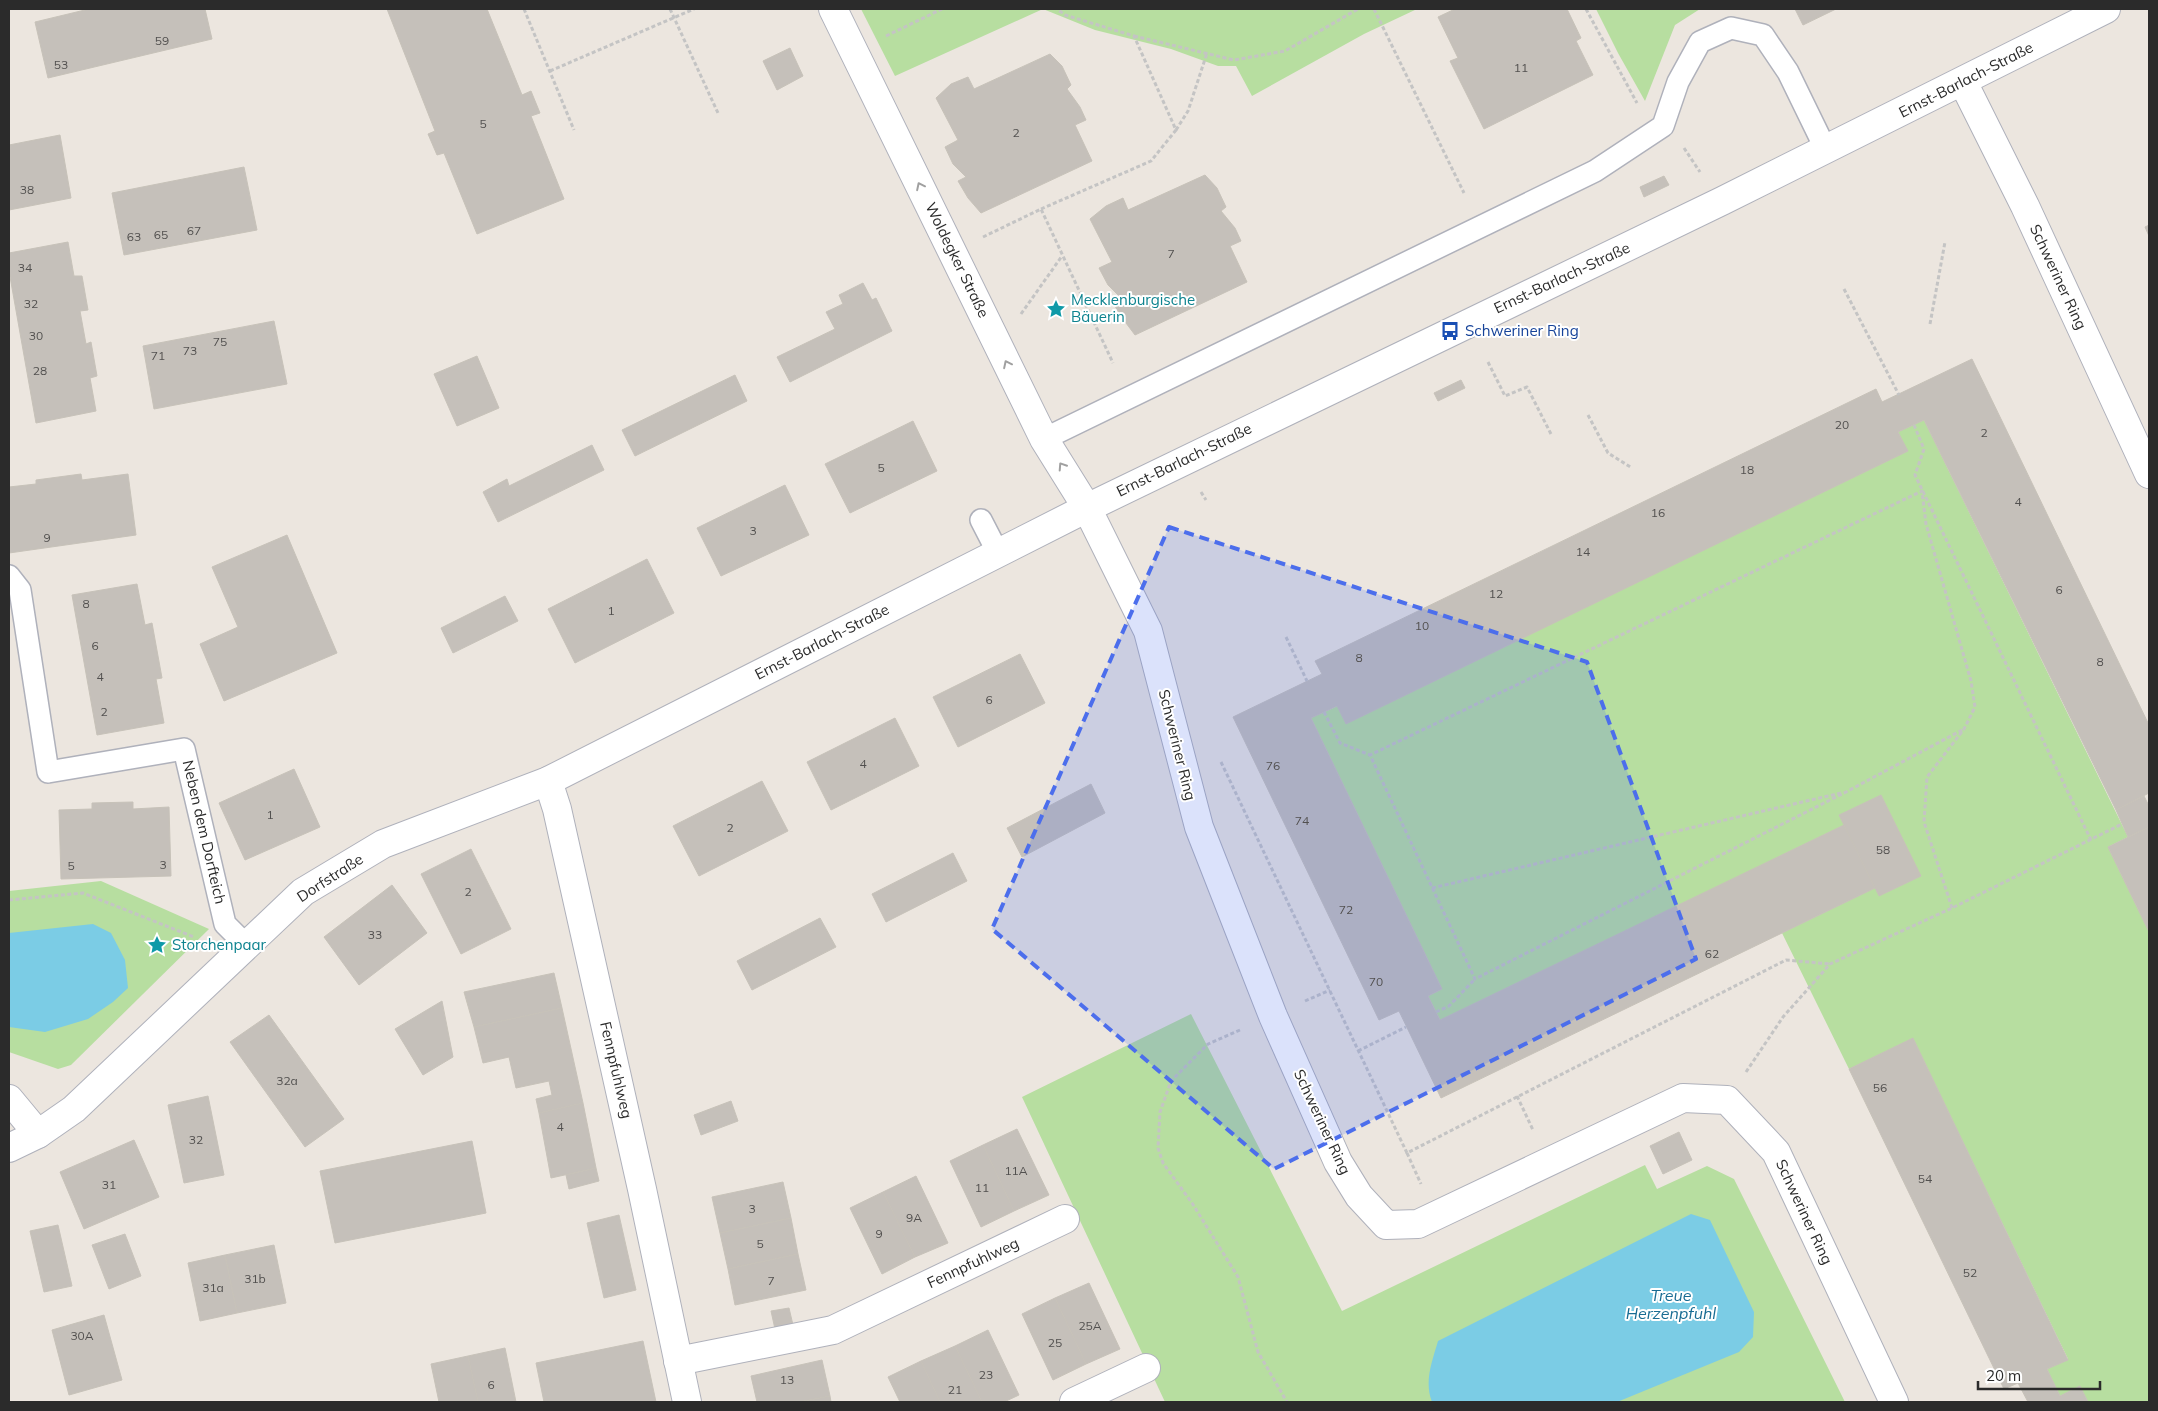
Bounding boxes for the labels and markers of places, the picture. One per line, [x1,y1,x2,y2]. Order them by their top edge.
place label: Mecklenburgische Bäuerin [1071,290,1195,326]
place icon: Mecklenburgische Bäuerin [1045,298,1067,320]
bus stop icon: Schweriner Ring [1439,320,1461,342]
place label: Schweriner Ring [1465,321,1579,340]
place icon: Storchenpaar [146,934,168,956]
place label: Storchenpaar [172,935,267,954]

